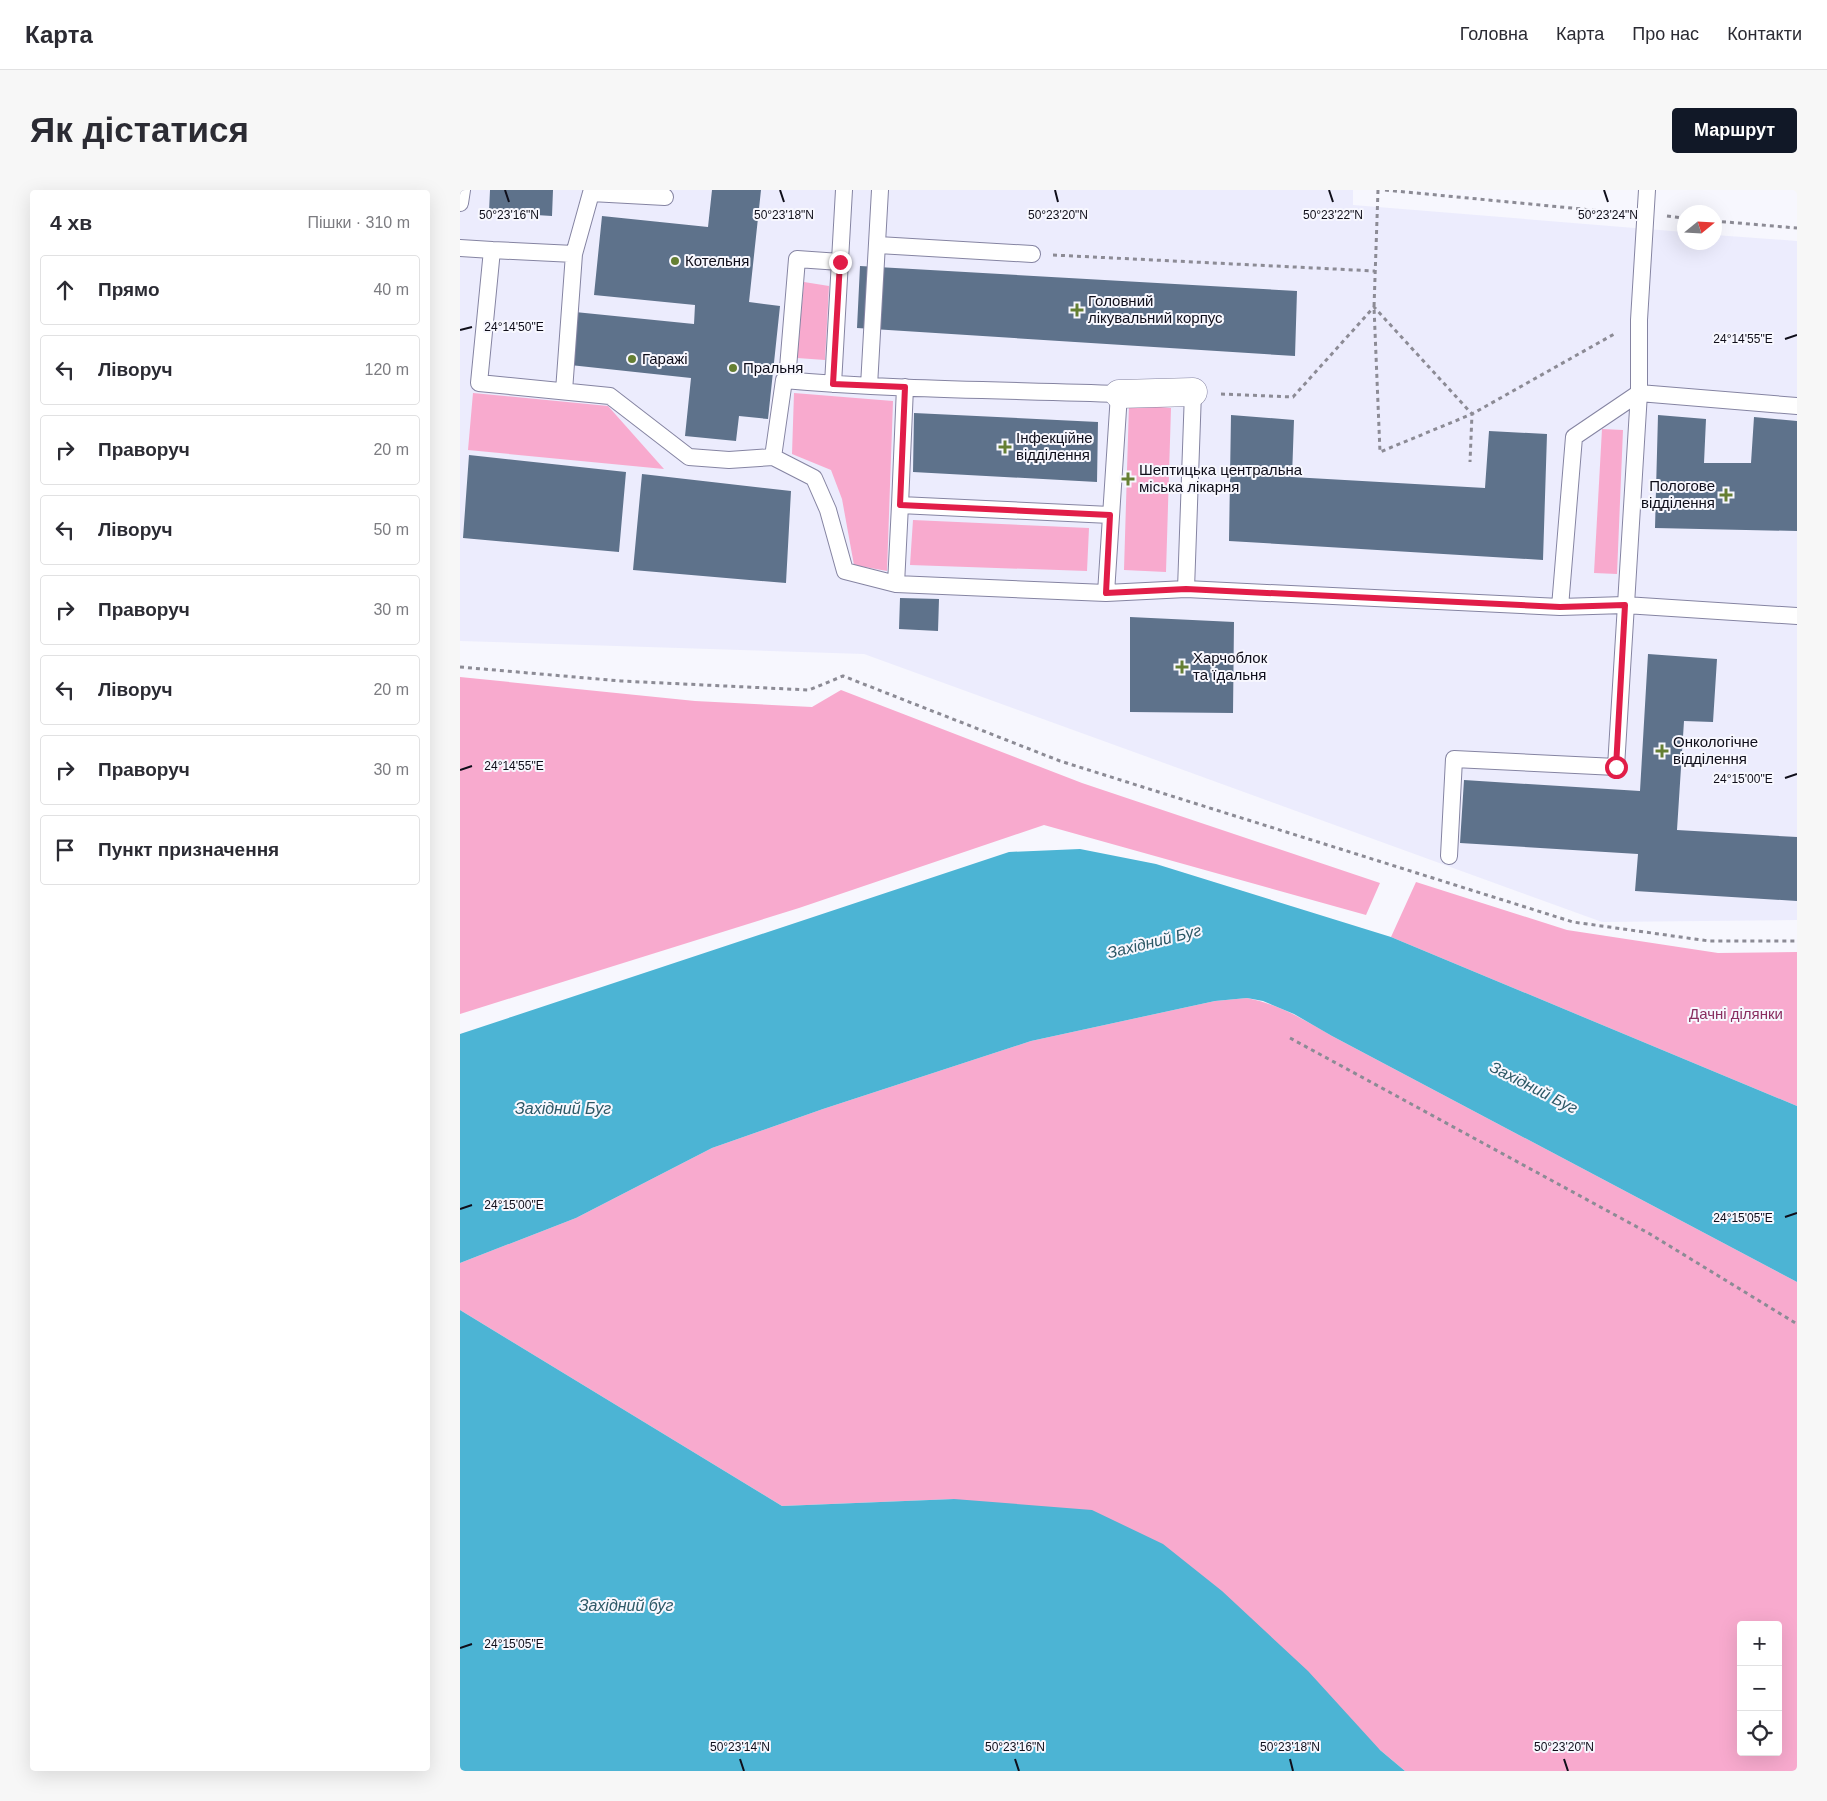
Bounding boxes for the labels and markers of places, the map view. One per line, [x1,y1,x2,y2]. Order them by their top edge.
place label: Котельня [685,252,749,269]
marker: Котельня [669,255,681,267]
place label: Головний лікувальний корпус [1088,292,1223,326]
marker: Головний лікувальний корпус [1070,303,1084,317]
place label: Гаражі [642,350,688,367]
marker: Гаражі [626,353,638,365]
place label: Пральня [743,359,803,376]
marker: Пральня [727,362,739,374]
place label: Інфекційне відділення [1016,429,1093,463]
marker: Інфекційне відділення [998,440,1012,454]
place label: Шептицька центральна міська лікарня [1139,461,1303,495]
marker: Шептицька центральна міська лікарня [1121,472,1135,486]
place label: Пологове відділення [1641,477,1715,511]
marker: Пологове відділення [1719,488,1733,502]
place label: Харчоблок та їдальня [1193,649,1268,683]
marker: Харчоблок та їдальня [1175,660,1189,674]
place label: Онкологічне відділення [1673,733,1758,767]
marker: Онкологічне відділення [1655,744,1669,758]

